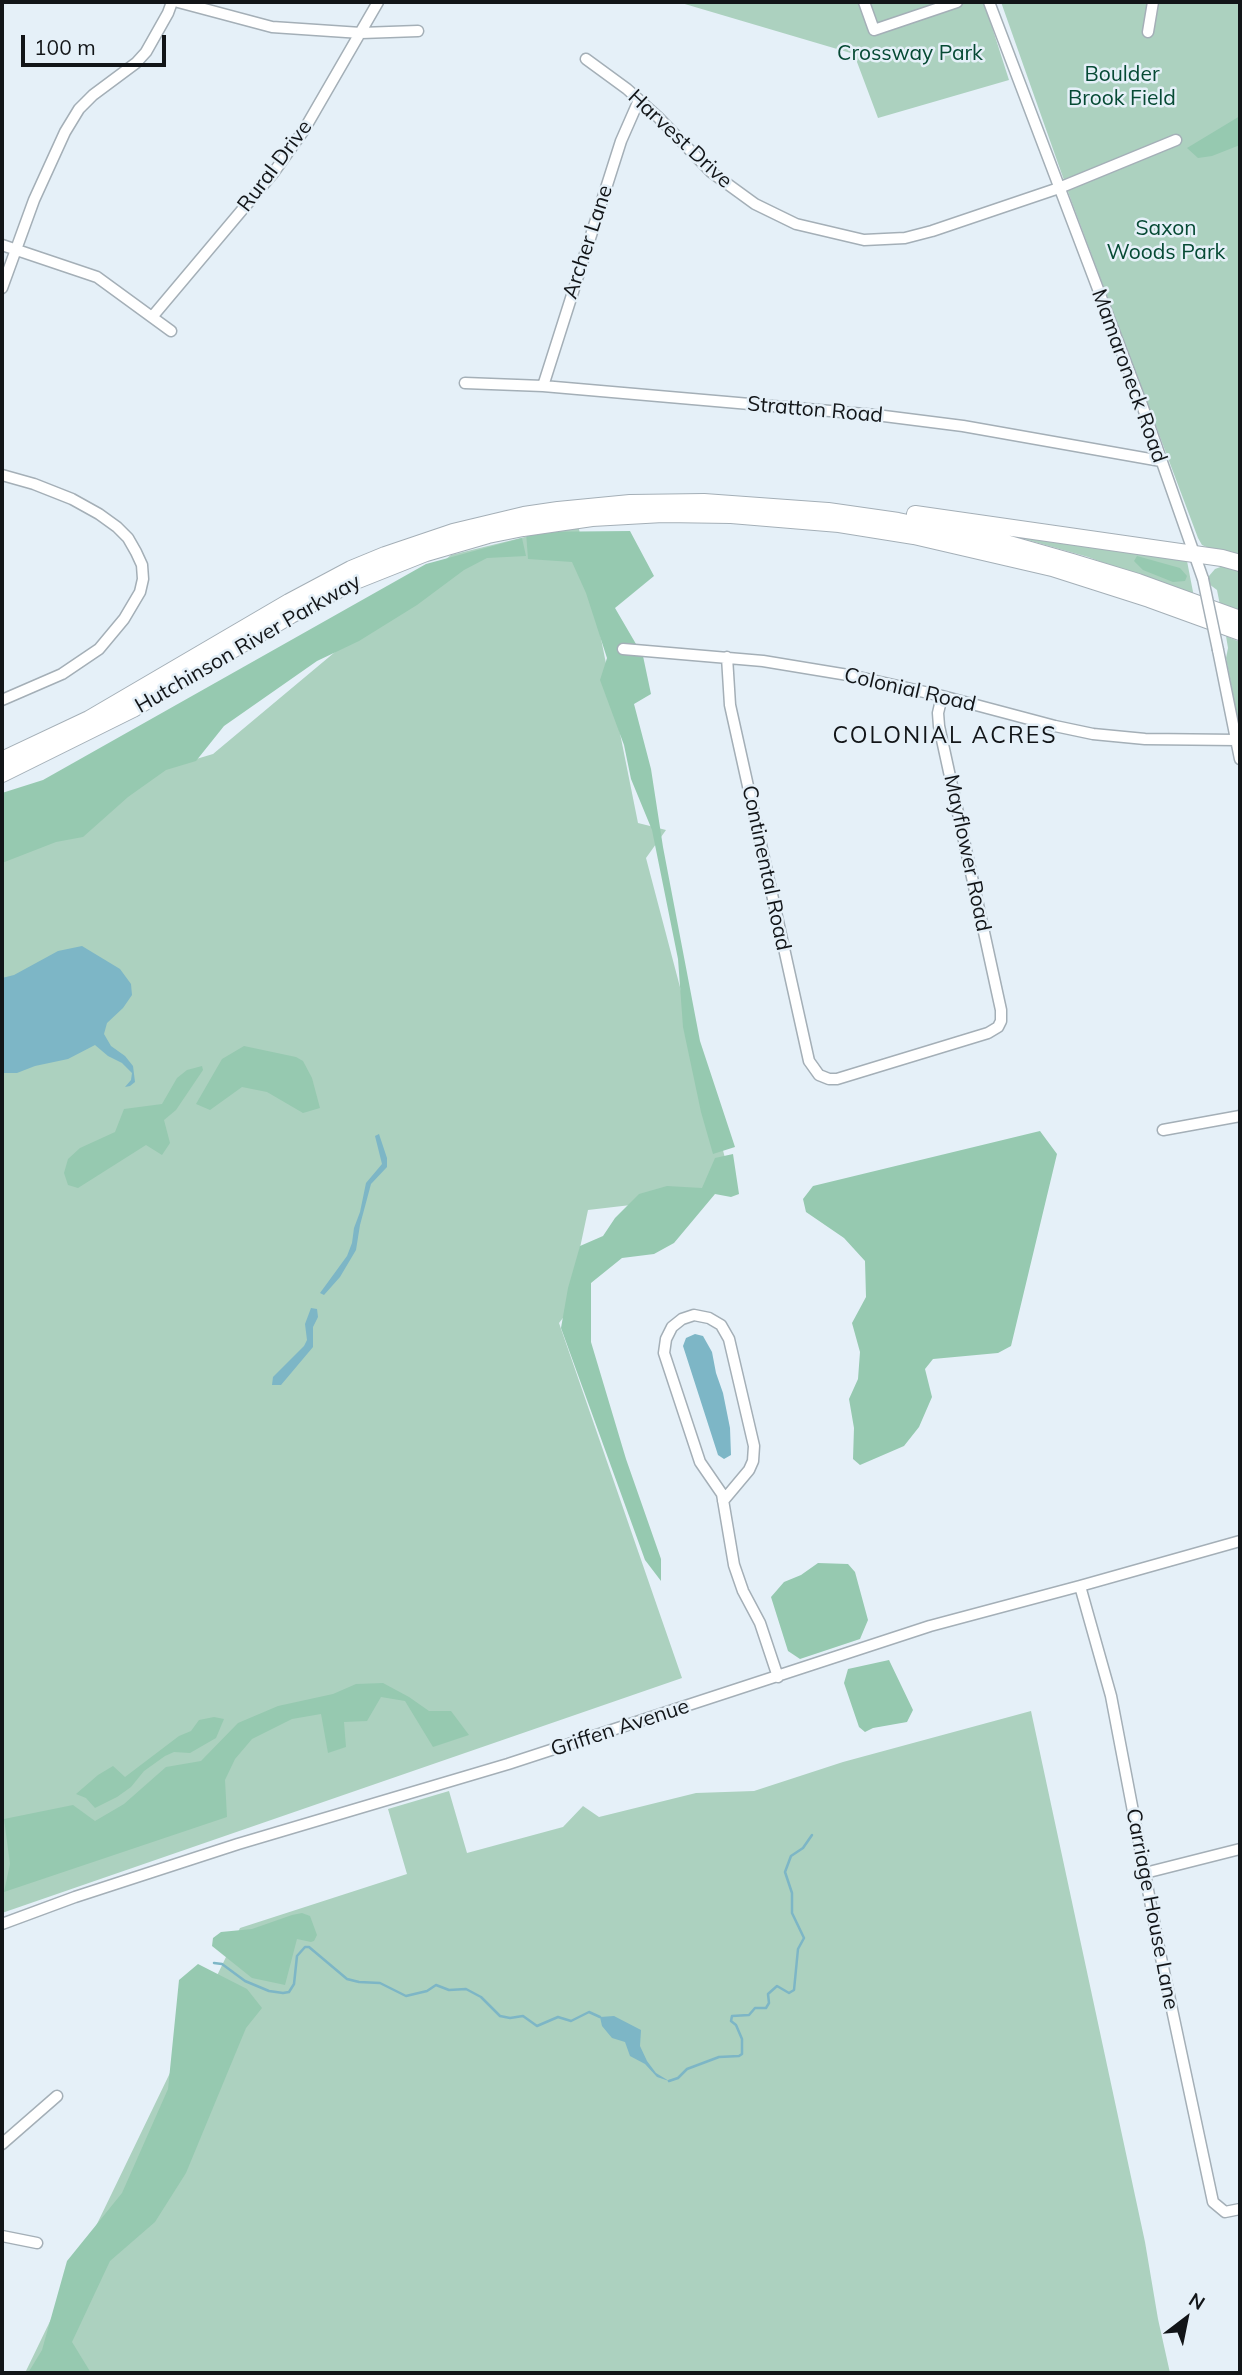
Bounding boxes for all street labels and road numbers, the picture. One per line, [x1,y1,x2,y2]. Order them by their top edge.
street label: Harvest Drive [623,84,737,194]
street label: Rural Drive [232,115,318,217]
street label: Archer Lane [558,182,618,302]
street label: Mamaroneck Road [1086,286,1172,466]
street label: Stratton Road [746,392,884,428]
street label: Hutchinson River Parkway [131,569,365,719]
street label: Colonial Road [842,663,978,717]
street label: Mayflower Road [938,772,996,934]
street label: Continental Road [736,783,796,953]
street label: Griffen Avenue [548,1694,692,1762]
street label: Carriage House Lane [1120,1806,1184,2012]

